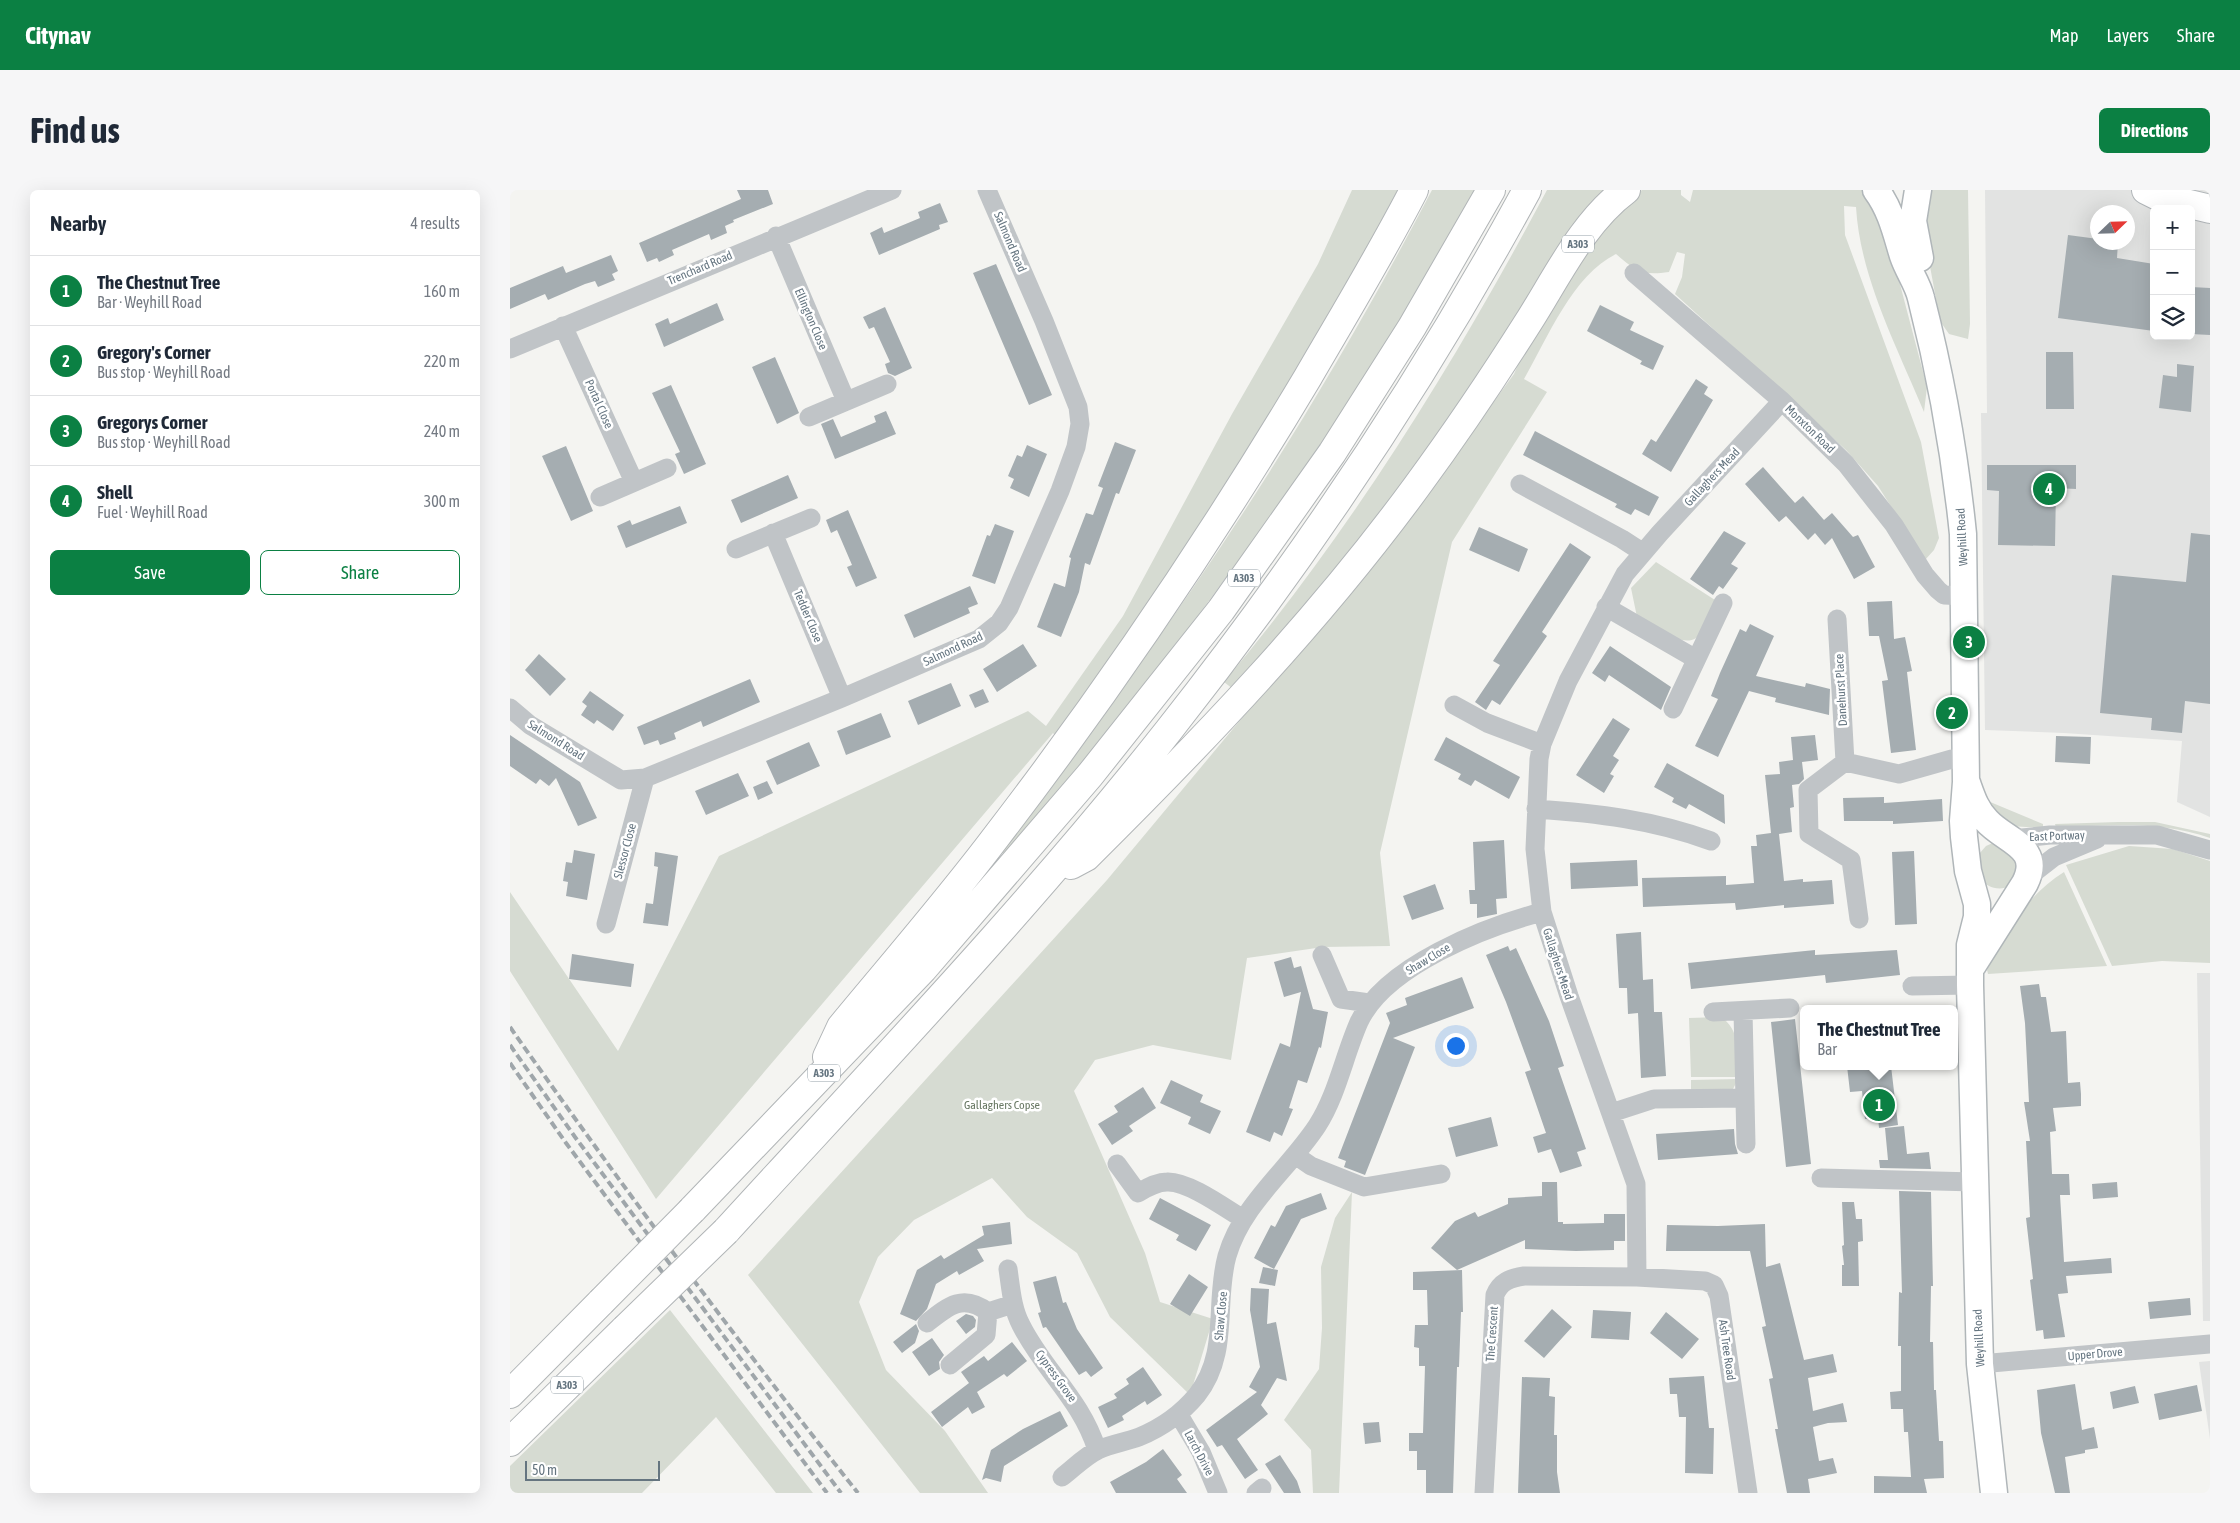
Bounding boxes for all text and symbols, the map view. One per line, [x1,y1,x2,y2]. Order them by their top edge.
text: Citynav [25,22,91,49]
text: Map [2049,25,2078,46]
text: Layers [2106,25,2149,46]
text: Share [2177,25,2215,46]
button: Directions [2099,108,2210,153]
text: Find us [30,110,120,150]
north arrow [2090,205,2135,250]
map controls [2150,205,2195,340]
button: + [2150,205,2195,250]
street label: Salmond Road [991,210,1029,274]
text: Nearby [50,211,106,235]
text: 4 results [410,214,460,232]
road number: A303 [1562,236,1594,252]
street label: Trenchard Road [666,248,734,288]
button: − [2150,250,2195,295]
text: The Chestnut Tree [97,271,220,293]
text: 1 [62,282,70,300]
text: 160 m [424,282,460,300]
street label: Ellington Close [792,286,830,352]
text: Bar · Weyhill Road [97,293,202,311]
button: layers [2150,295,2195,340]
text: Gregory's Corner [97,341,210,363]
text: 2 [62,352,70,370]
text: 220 m [424,352,460,370]
text: Bus stop · Weyhill Road [97,363,231,381]
street label: Portal Close [582,377,616,431]
street label: Monxton Road [1782,402,1838,456]
text: Gregorys Corner [97,411,207,433]
text: 3 [62,422,70,440]
text: 240 m [424,422,460,440]
text: Bus stop · Weyhill Road [97,433,231,451]
street label: Gallaghers Mead [1681,445,1743,509]
pin: 4 [2033,470,2065,508]
text: Shell [97,481,133,503]
text: 4 [62,492,70,510]
text: 300 m [424,492,460,510]
text: Fuel · Weyhill Road [97,503,208,521]
street label: Weyhill Road [1953,508,1971,566]
button: Save [50,550,250,595]
button: Share [260,550,460,595]
road number: A303 [1228,569,1260,586]
street label: Tedder Close [791,588,825,644]
pin: 3 [1953,623,1985,661]
street label: Salmond Road [921,629,985,669]
street label: Danehurst Place [1832,653,1850,727]
pin: 2 [1936,694,1968,732]
street label: Salmond Road [525,717,587,763]
street label: Slessor Close [611,822,639,880]
street label: East Portway [2029,828,2085,844]
street label: Gallaghers Mead [1540,926,1576,1002]
street label: Shaw Close [1403,940,1453,978]
popup [1800,1005,1958,1070]
text: The Chestnut Tree [1817,1018,1941,1040]
your location [1443,1033,1469,1059]
text: Bar [1817,1040,1837,1058]
road number: A303 [808,1064,840,1081]
pin: 1 [1863,1086,1895,1124]
park label: Gallaghers Copse [964,1098,1040,1112]
street label: Shaw Close [1212,1291,1230,1341]
street label: The Crescent [1483,1305,1501,1362]
street label: Weyhill Road [1970,1309,1988,1367]
street label: Ash Tree Road [1716,1319,1738,1381]
street label: Upper Drove [2067,1345,2123,1363]
street label: Cypress Grove [1032,1347,1080,1405]
road number: A303 [551,1376,583,1394]
street label: Larch Drive [1181,1428,1217,1478]
scale bar [525,1458,660,1481]
text: 50 m [532,1462,557,1478]

